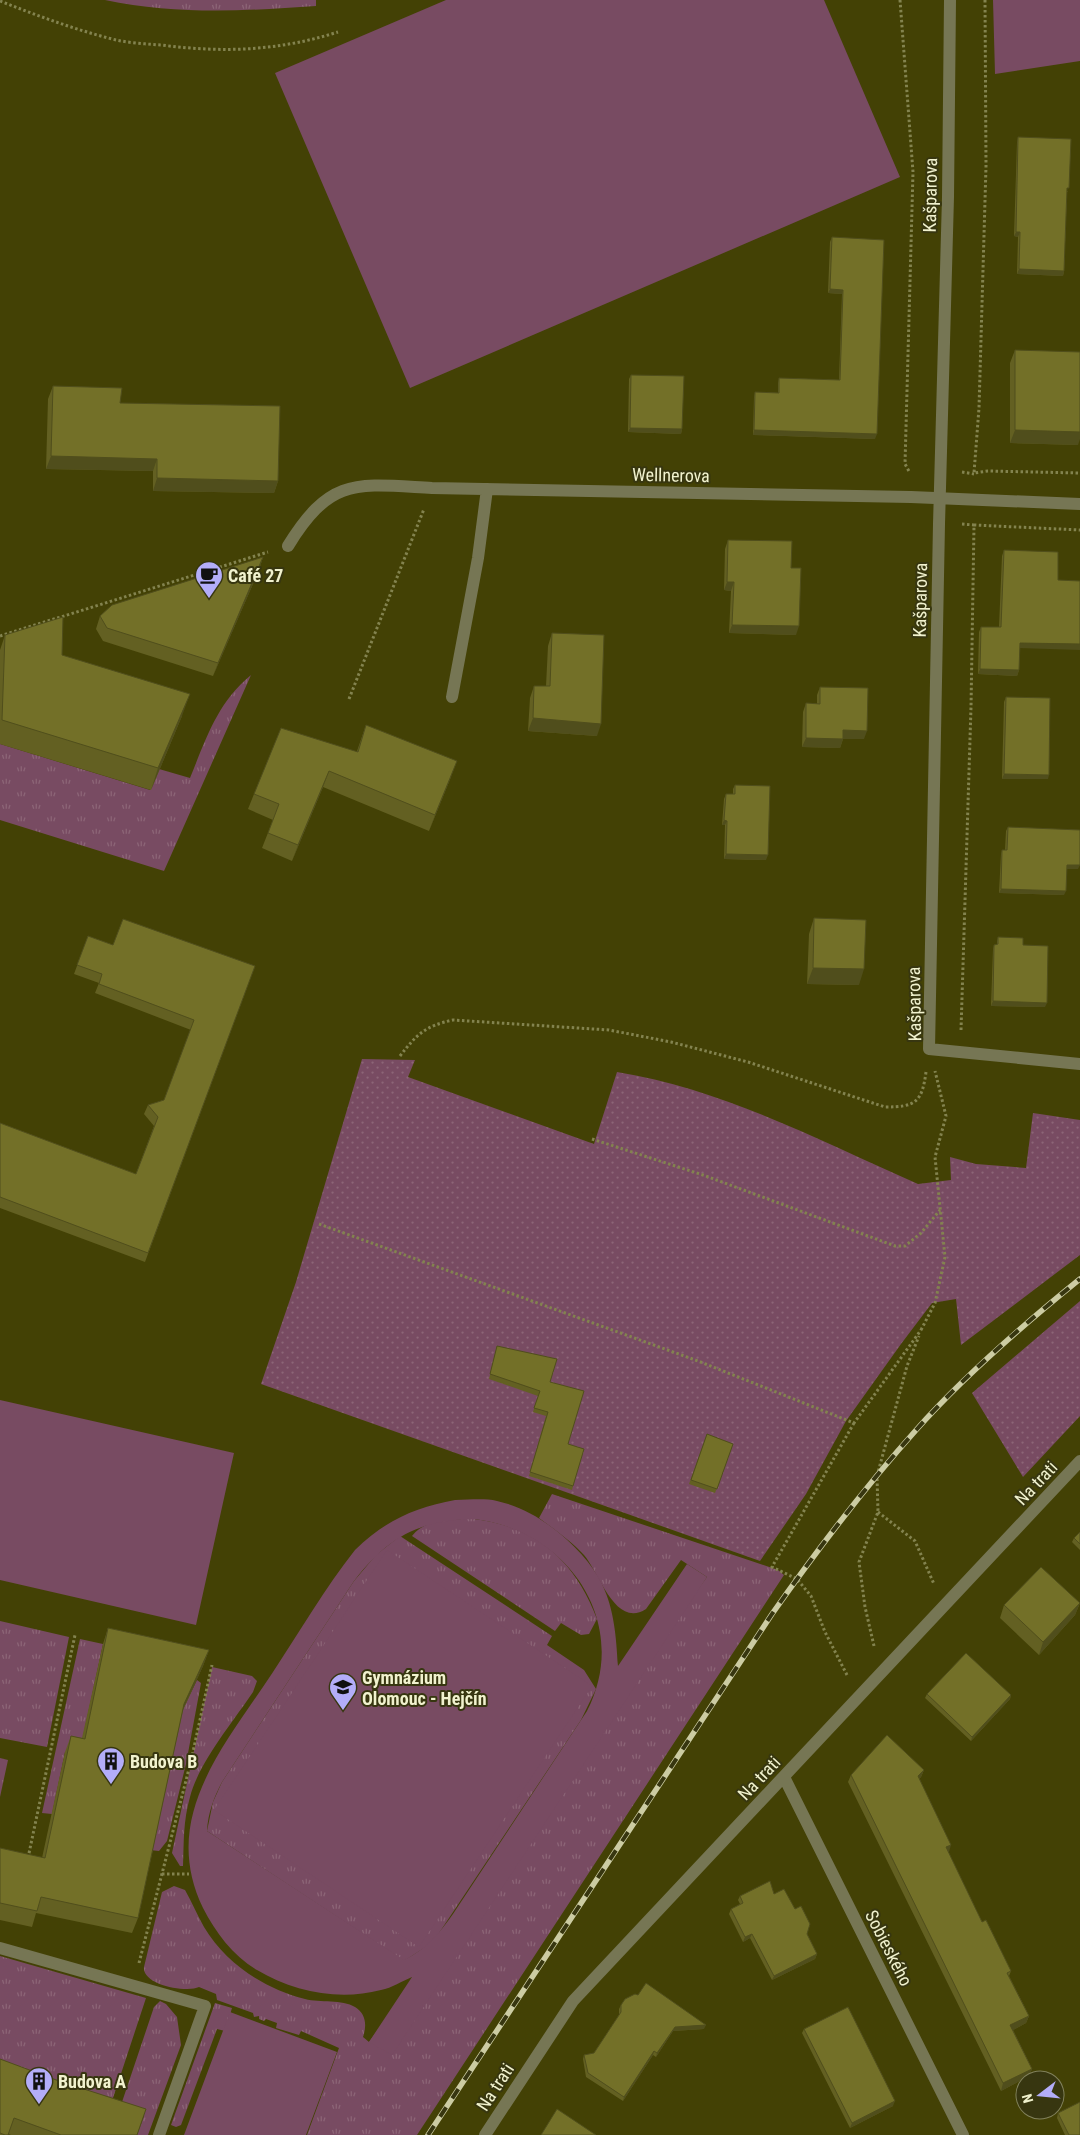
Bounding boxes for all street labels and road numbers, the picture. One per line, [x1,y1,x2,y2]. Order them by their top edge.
street label: Kašparova [919,158,941,232]
street label: Wellnerova [632,464,710,486]
street label: Kašparova [909,563,931,637]
street label: Kašparova [903,967,925,1041]
street label: Na trati [1010,1457,1062,1509]
street label: Na trati [733,1752,785,1804]
street label: Sobieského [861,1907,917,1989]
street label: Na trati [472,2059,518,2115]

